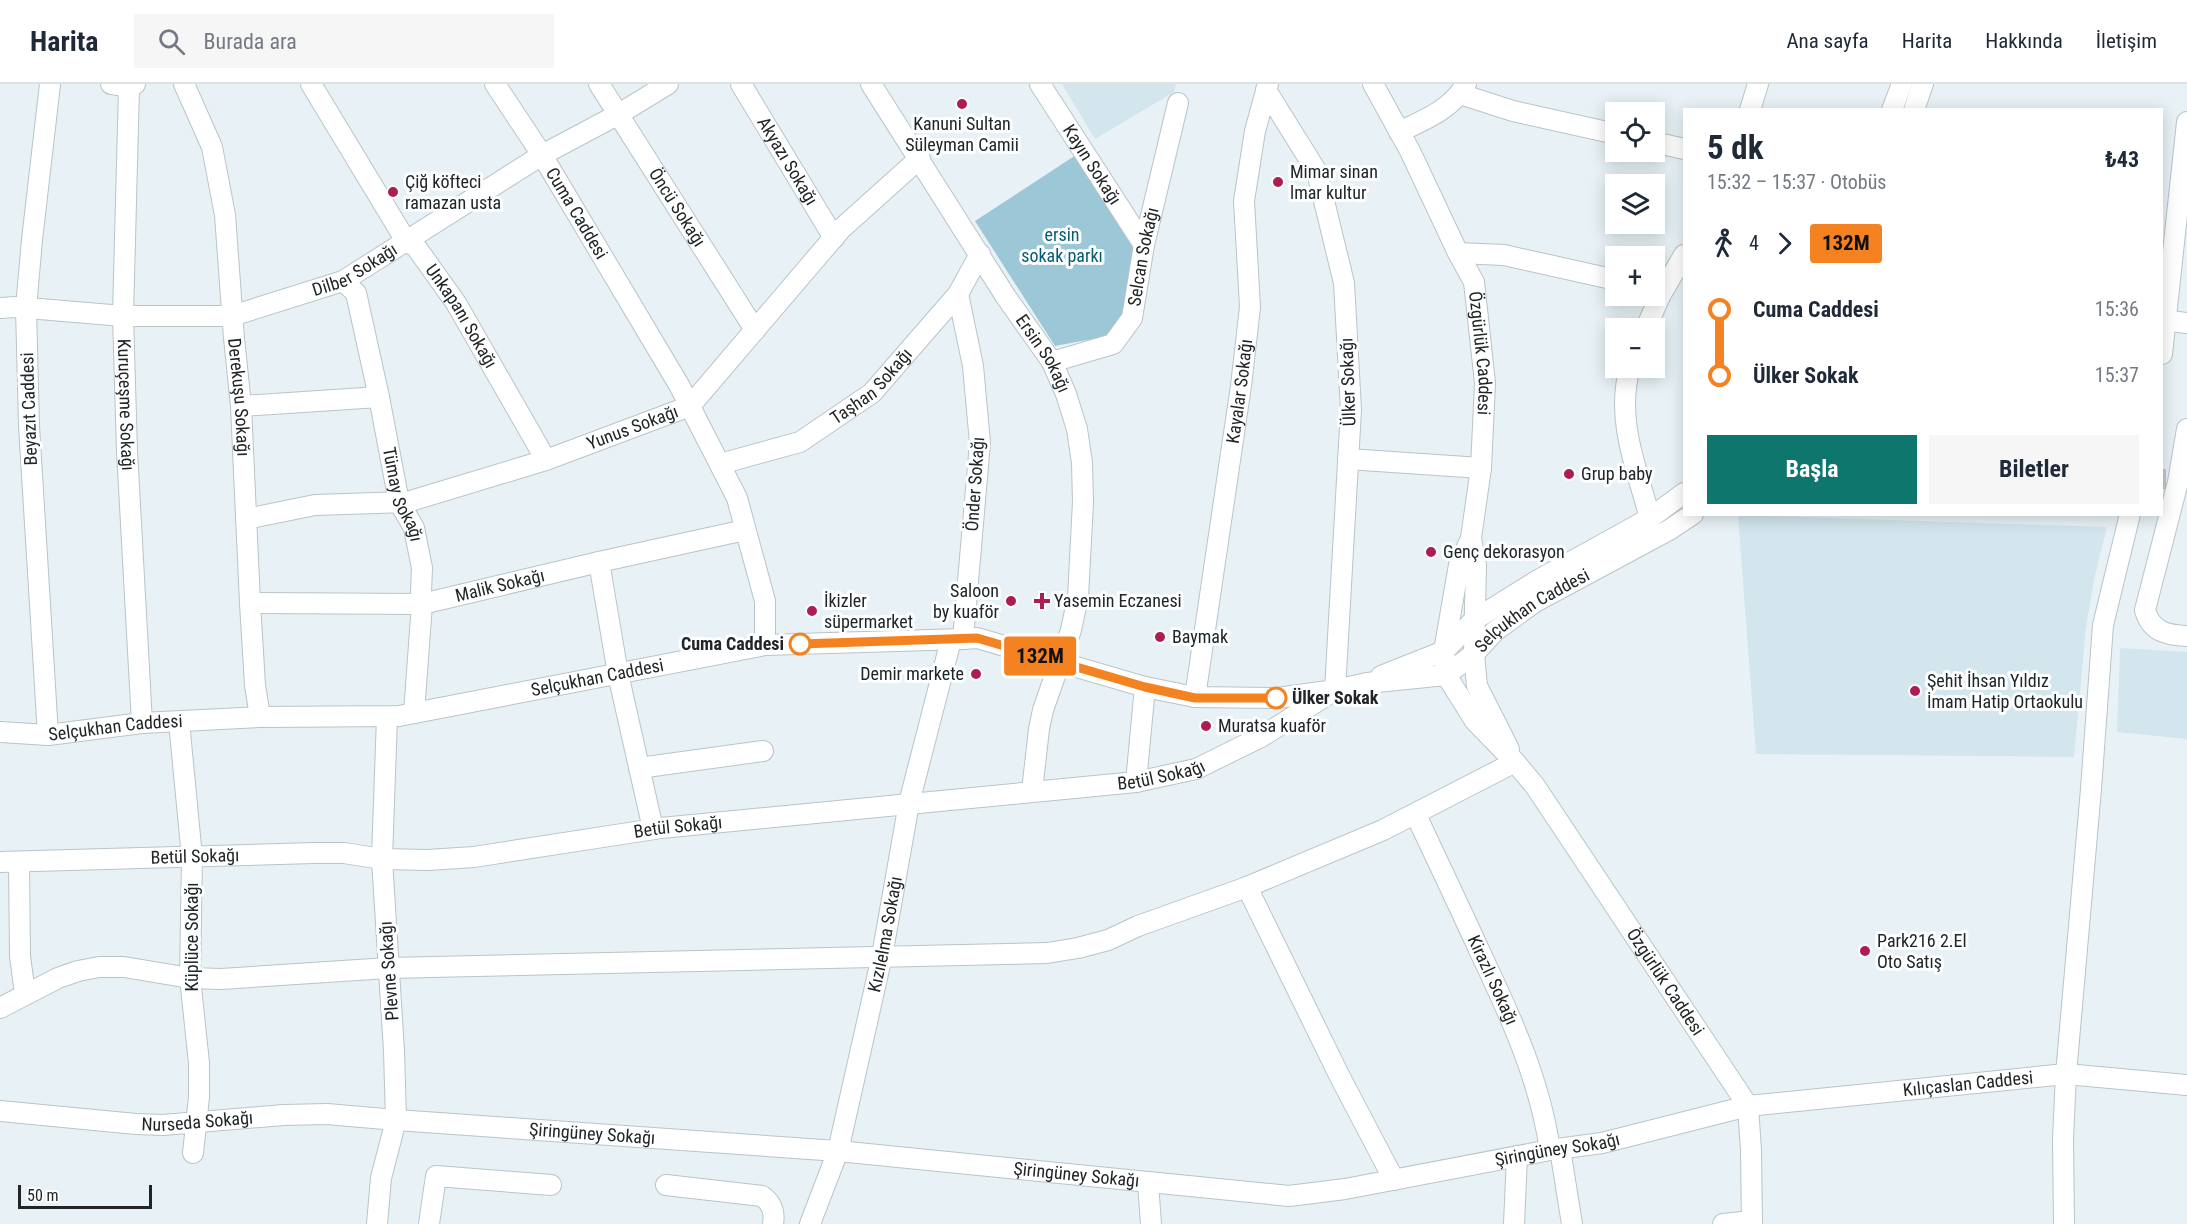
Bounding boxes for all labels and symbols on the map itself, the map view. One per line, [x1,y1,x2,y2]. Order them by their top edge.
marker: Kanuni Sultan Süleyman Camii [955,97,969,111]
street label: Akyazı Sokağı [753,113,823,209]
place label: Kanuni Sultan Süleyman Camii [905,113,1019,155]
street label: Kayın Sokağı [1059,120,1126,208]
place label: Mimar sinan lmar kultur [1290,161,1378,203]
street label: Cuma Caddesi [542,164,612,263]
street label: Öncü Sokağı [645,164,710,250]
place label: Çiğ köfteci ramazan usta [405,171,501,213]
marker: Mimar sinan lmar kultur [1271,175,1285,189]
marker: Çiğ köfteci ramazan usta [386,185,400,199]
street label: Selcan Sokağı [1123,205,1163,308]
park label: ersin sokak parkı [1021,224,1103,266]
street label: Dilber Sokağı [309,238,401,300]
street label: Unkapanı Sokağı [422,260,502,372]
street label: Özgürlük Caddesi [1465,290,1496,416]
street label: Ersin Sokağı [1012,310,1075,395]
street label: Derekuşu Sokağı [224,337,254,457]
street label: Ülker Sokağı [1335,337,1360,427]
street label: Kayalar Sokağı [1222,338,1256,445]
street label: Kuruçeşme Sokağı [114,339,139,471]
street label: Taşhan Sokağı [826,344,916,428]
street label: Beyazıt Caddesi [16,352,41,466]
street label: Yunus Sokağı [584,400,681,454]
street label: Önder Sokağı [961,436,988,532]
street label: Tümay Sokağı [379,445,427,543]
place label: Grup baby [1581,463,1653,484]
marker: Grup baby [1562,467,1576,481]
place label: Genç dekorasyon [1443,541,1565,562]
marker: Genç dekorasyon [1424,545,1438,559]
street label: Malik Sokağı [453,564,546,606]
street label: Selçukhan Caddesi [1470,564,1593,656]
place label: Saloon by kuaför [933,580,1000,622]
place label: İkizler süpermarket [824,590,913,632]
place label: Yasemin Eczanesi [1054,590,1182,611]
marker: Saloon by kuaför [1004,594,1018,608]
marker: Yasemin Eczanesi [1035,594,1049,608]
marker: İkizler süpermarket [805,604,819,618]
place label: Baymak [1172,626,1228,647]
marker: Baymak [1153,630,1167,644]
place label: Cuma Caddesi [681,633,784,654]
marker: Cuma Caddesi [789,633,811,655]
line badge: 132M [998,636,1082,676]
street label: Selçukhan Caddesi [529,654,665,700]
place label: Demir markete [860,663,964,684]
marker: Demir markete [969,667,983,681]
place label: Şehit İhsan Yıldız İmam Hatip Ortaokulu [1927,670,2083,712]
marker: Şehit İhsan Yıldız İmam Hatip Ortaokulu [1908,684,1922,698]
marker: Ülker Sokak [1265,687,1287,709]
place label: Ülker Sokak [1292,687,1379,708]
street label: Selçukhan Caddesi [47,710,183,745]
place label: Muratsa kuaför [1218,715,1327,736]
marker: Muratsa kuaför [1199,719,1213,733]
street label: Betül Sokağı [1116,755,1208,794]
street label: Betül Sokağı [632,811,723,842]
street label: Betül Sokağı [150,844,240,868]
street label: Kızılelma Sokağı [863,875,906,994]
street label: Küplüce Sokağı [181,882,202,992]
street label: Plevne Sokağı [375,921,402,1021]
street label: Özgürlük Caddesi [1623,924,1709,1039]
place label: Park216 2.El Oto Satış [1877,930,1967,972]
street label: Kirazlı Sokağı [1464,932,1523,1028]
marker: Park216 2.El Oto Satış [1858,944,1872,958]
street label: Kılıçaslan Caddesi [1902,1066,2034,1100]
street label: Nurseda Sokağı [141,1107,254,1135]
street label: Şiringüney Sokağı [528,1118,656,1148]
street label: Şiringüney Sokağı [1493,1128,1622,1170]
street label: Şiringüney Sokağı [1013,1158,1140,1191]
scale bar [18,1182,152,1210]

